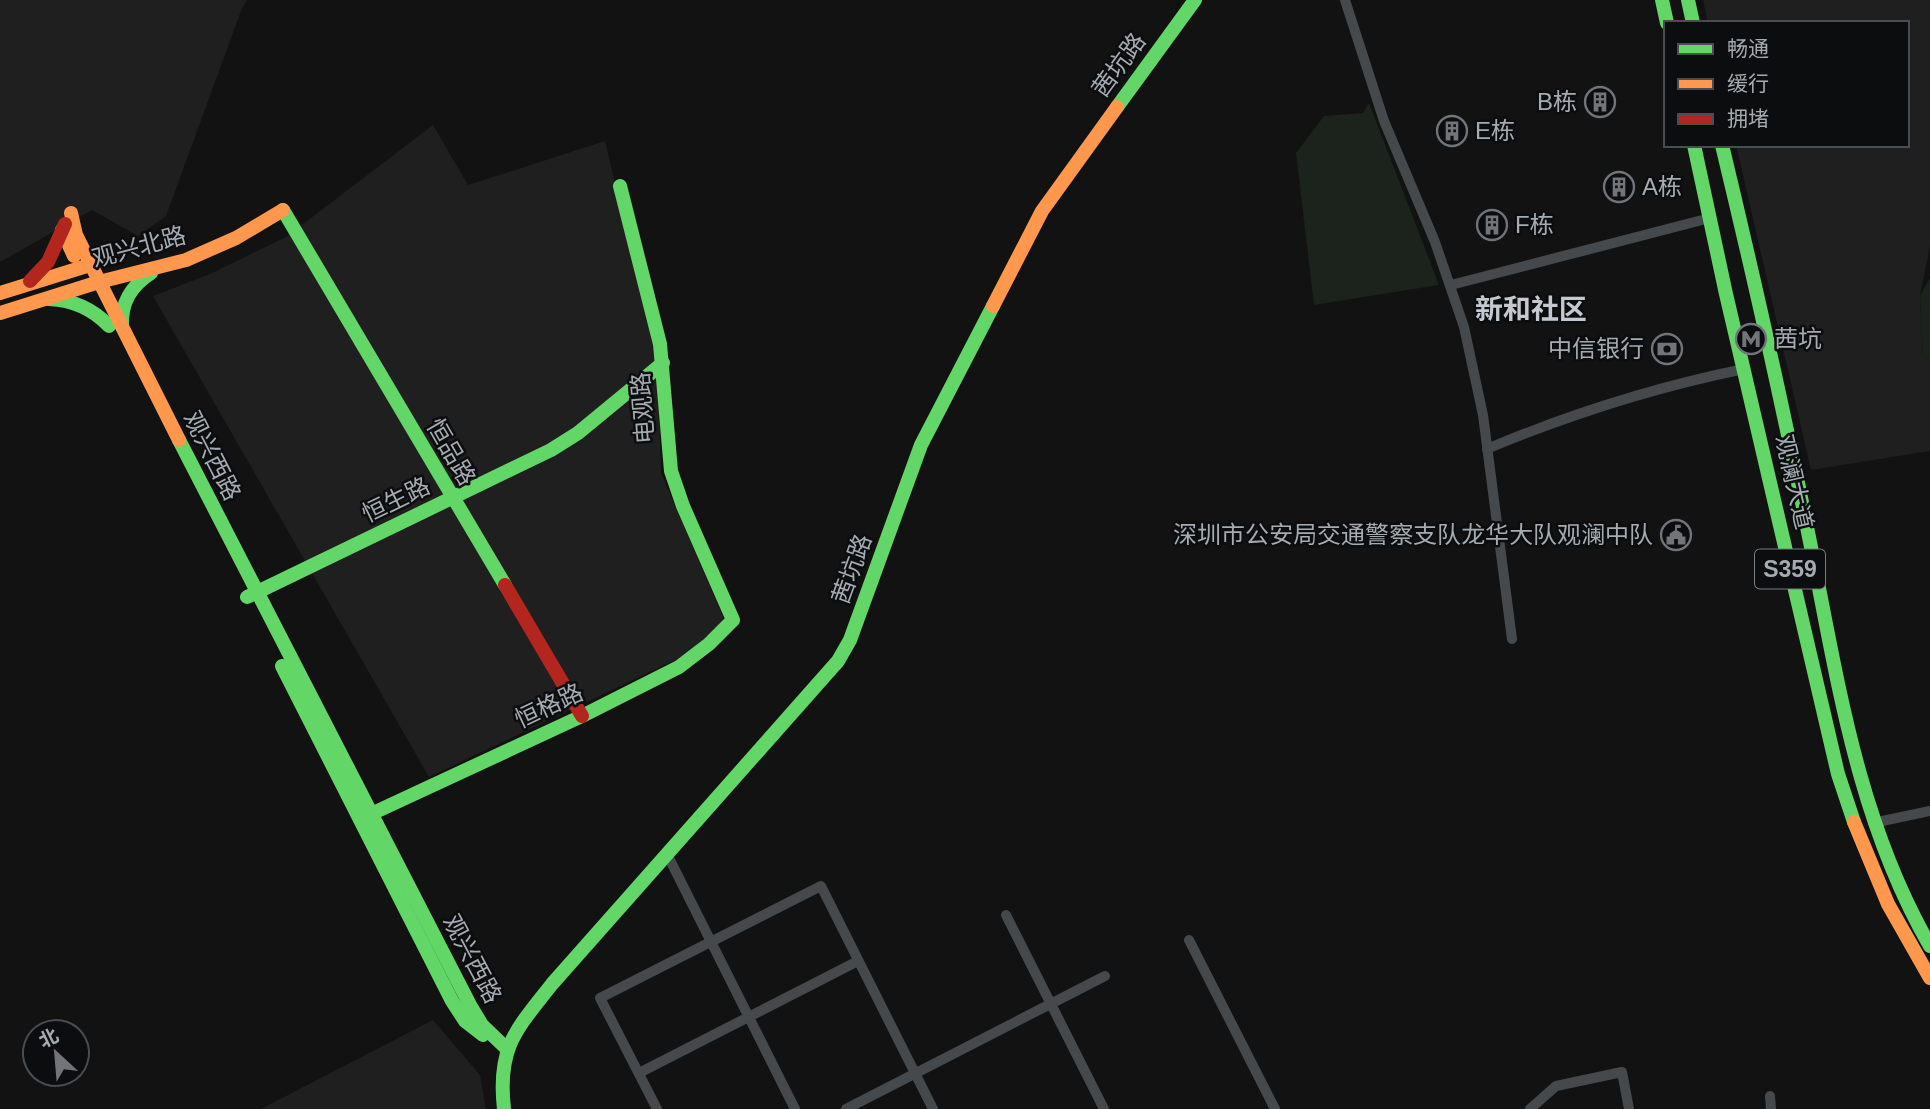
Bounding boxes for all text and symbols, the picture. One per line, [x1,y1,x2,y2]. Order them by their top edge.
legend [1664,21,1909,147]
street label: 茜坑路 [1087,28,1151,102]
text: 畅通 [1727,37,1769,60]
text: 缓行 [1727,72,1769,95]
building icon: B栋 [1583,85,1617,119]
place label: B栋 [1537,88,1577,115]
text: 拥堵 [1727,107,1769,130]
building icon: E栋 [1435,114,1469,148]
place label: E栋 [1475,117,1515,144]
building icon: A栋 [1602,170,1636,204]
place label: A栋 [1642,173,1682,200]
building icon: F栋 [1475,208,1509,242]
place label: F栋 [1515,211,1554,238]
street label: 观兴北路 [89,221,189,272]
district label: 新和社区 [1475,294,1587,325]
metro station icon: 茜坑 [1734,322,1768,356]
place label: 茜坑 [1774,325,1822,352]
bank icon: 中信银行 [1650,332,1684,366]
place label: 中信银行 [1548,335,1644,362]
street label: 电观路 [627,371,658,445]
street label: 观兴西路 [179,407,246,505]
street label: 恒品路 [422,414,481,490]
street label: 观澜大道 [1771,432,1818,532]
street label: 恒生路 [358,472,434,527]
public building icon: 深圳市公安局交通警察支队龙华大队观澜中队 [1659,518,1693,552]
place label: 深圳市公安局交通警察支队龙华大队观澜中队 [1173,521,1653,548]
street label: 茜坑路 [827,530,877,607]
road number: S359 [1755,550,1825,589]
street label: 恒格路 [510,678,587,733]
street label: 观兴西路 [438,910,507,1007]
north arrow [21,1018,91,1088]
text: 北 [36,1025,62,1052]

